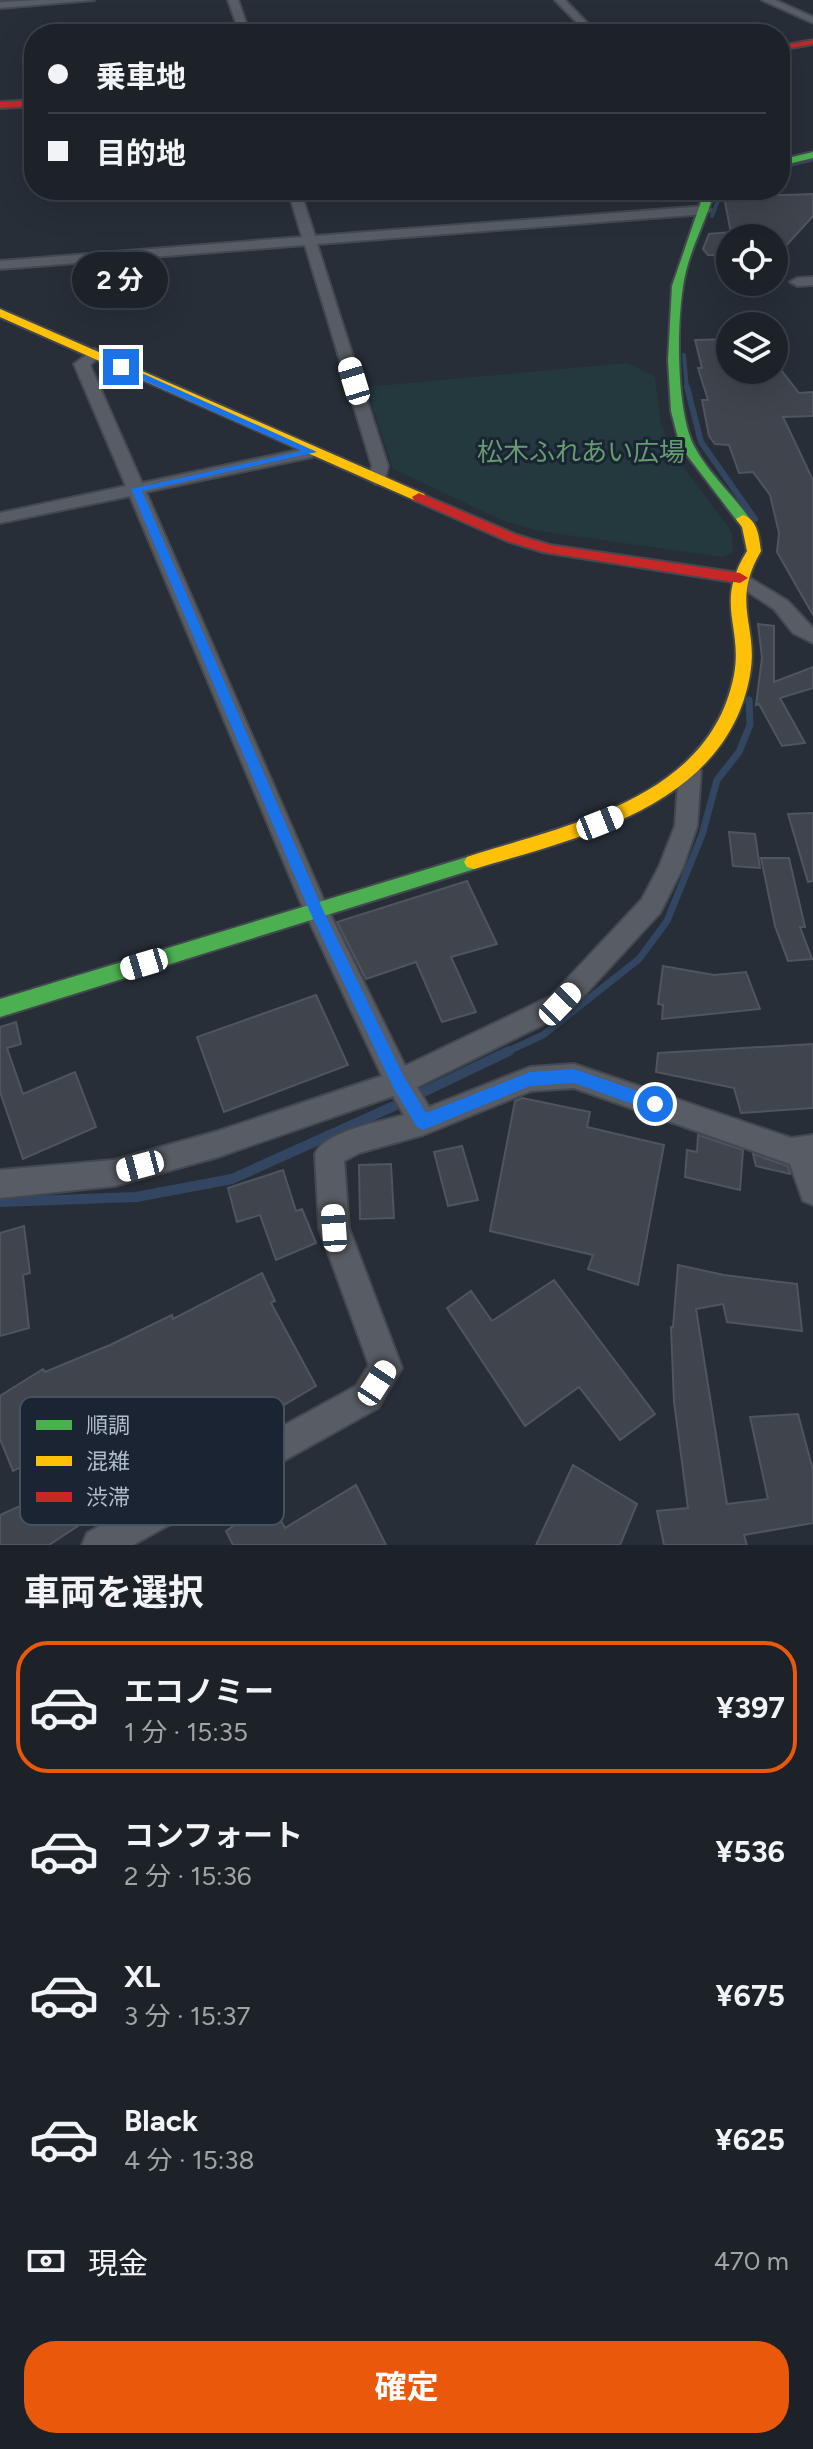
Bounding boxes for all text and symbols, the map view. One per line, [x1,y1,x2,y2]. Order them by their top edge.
text: 乗車地 [96,58,186,95]
text: 目的地 [96,135,186,172]
map controls [716,224,788,384]
button: locate [716,224,788,296]
callout: 2 分 [73,251,169,307]
text: 2 分 [96,264,144,296]
button: layers [716,312,788,384]
route end [103,349,139,385]
car [336,355,372,407]
park label: 松木ふれあい広場 [477,436,685,468]
car [573,803,627,843]
car [118,946,170,982]
car [535,978,585,1030]
route start [637,1086,673,1122]
car [114,1148,166,1184]
car [320,1203,348,1253]
car [354,1356,400,1410]
legend [20,1397,284,1525]
text: 順調 [86,1412,130,1439]
text: 混雑 [86,1448,130,1475]
text: 渋滞 [86,1484,130,1511]
text: 車両を選択 [24,1571,204,1614]
icon: car [28,1671,100,1743]
text: エコノミー [124,1673,274,1710]
text: ¥397 [716,1689,785,1726]
text: 1 分 · 15:35 [124,1716,248,1748]
icon: car [28,1815,100,1887]
text: コンフォート [124,1817,303,1854]
text: ¥536 [716,1833,785,1870]
text: 2 分 · 15:36 [124,1860,252,1892]
text: XL [124,1958,160,1995]
icon: car [28,1959,100,2031]
text: ¥675 [716,1977,785,2014]
text: 3 分 · 15:37 [124,2000,250,2032]
text: Black [124,2102,198,2139]
icon: car [28,2103,100,2175]
text: ¥625 [715,2121,785,2158]
text: 4 分 · 15:38 [124,2144,254,2176]
icon: cash [24,2239,68,2283]
text: 現金 [88,2245,148,2282]
text: 470 m [714,2245,789,2277]
button: 確定 [24,2341,789,2433]

